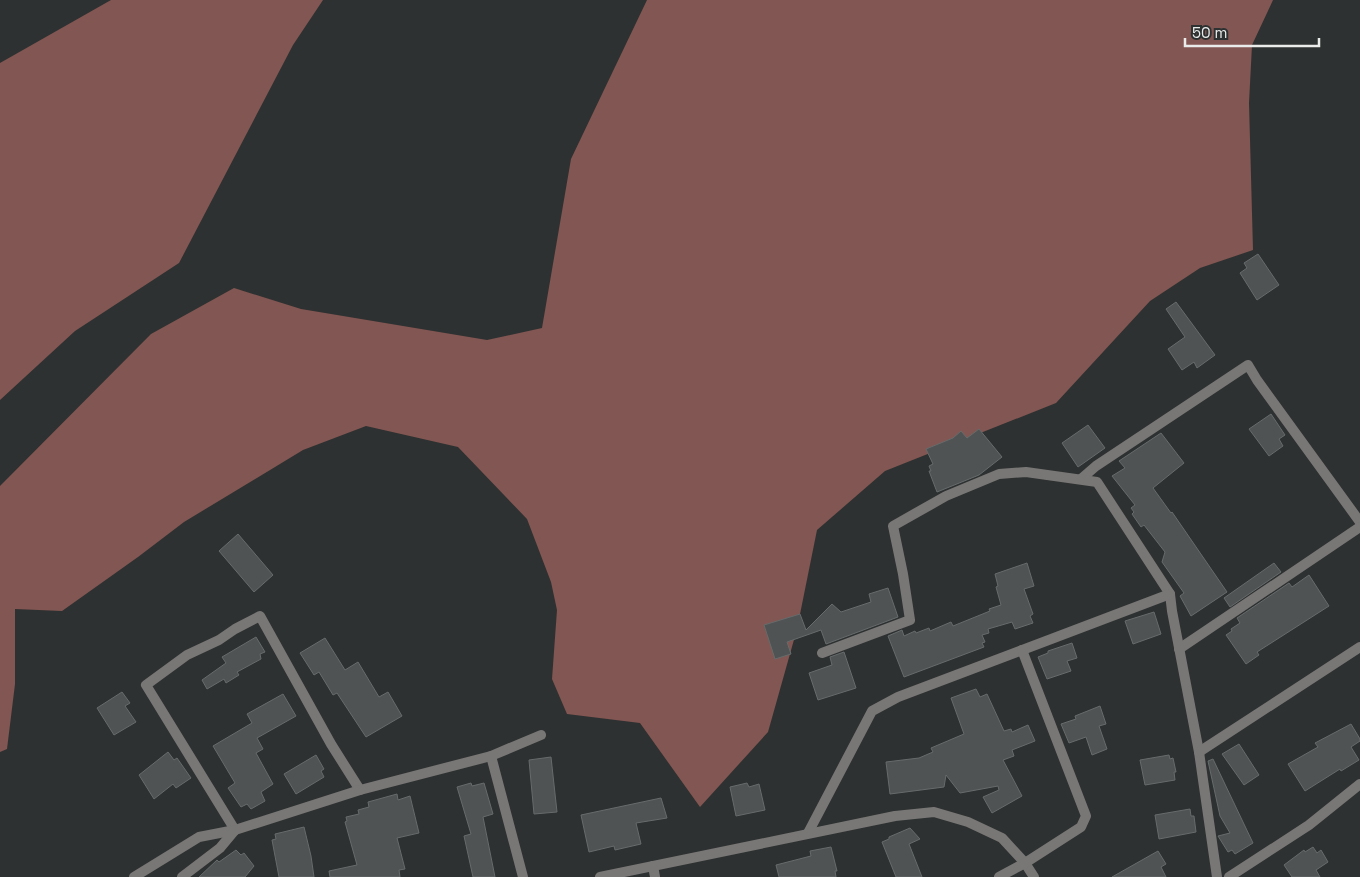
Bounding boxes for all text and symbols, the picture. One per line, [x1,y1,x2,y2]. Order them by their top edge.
scale bar [1185,15,1319,47]
text: 50 m [1192,23,1227,42]

